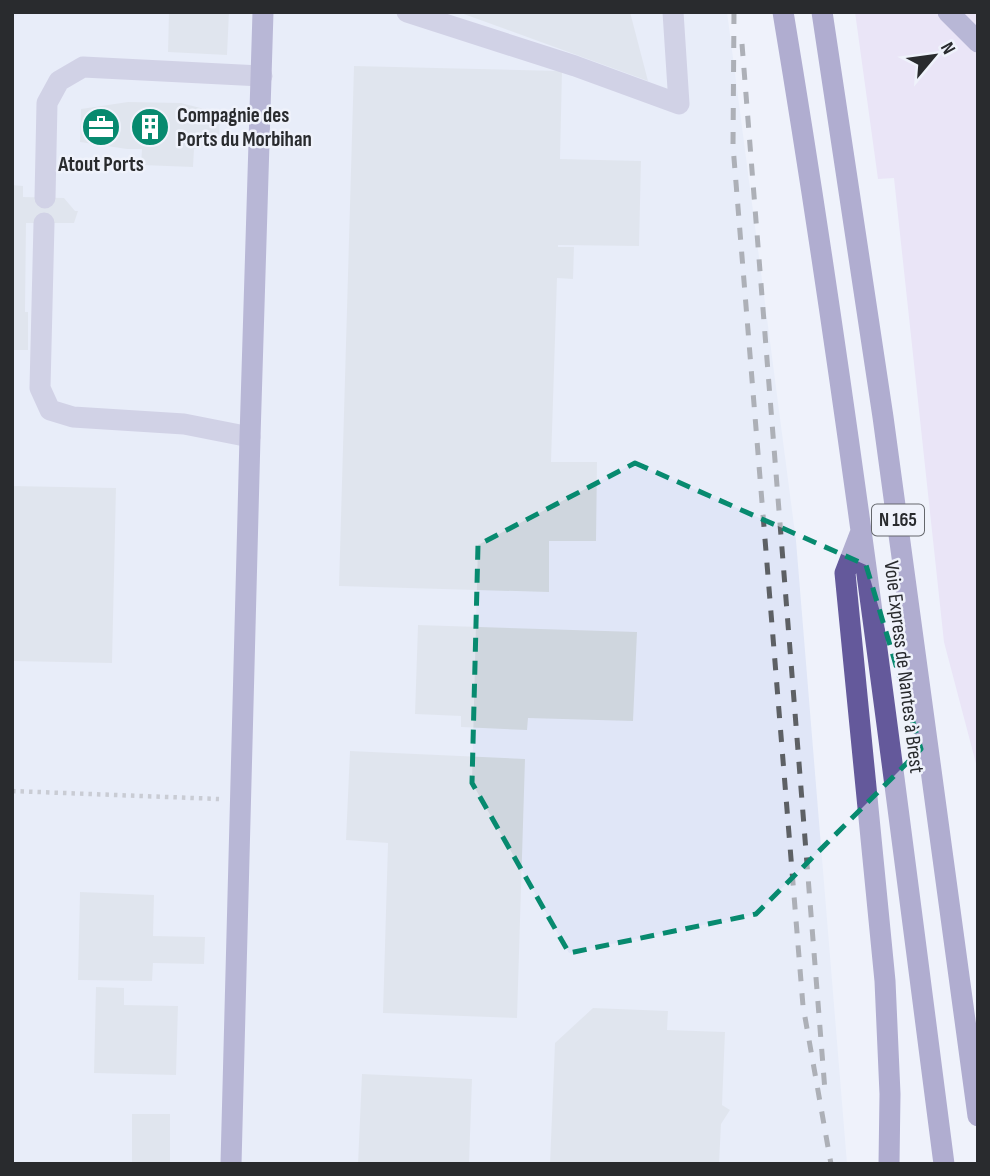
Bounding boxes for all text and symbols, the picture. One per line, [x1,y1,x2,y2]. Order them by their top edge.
north arrow [899,21,969,91]
text: N [935,38,960,59]
place label: Compagnie des Ports du Morbihan [177,103,312,152]
office icon: Atout Ports [80,106,122,148]
building icon: Compagnie des Ports du Morbihan [129,106,171,148]
place label: Atout Ports [57,152,144,177]
road number: N 165 [872,505,924,536]
street label: Voie Express de Nantes à Brest [879,559,929,775]

